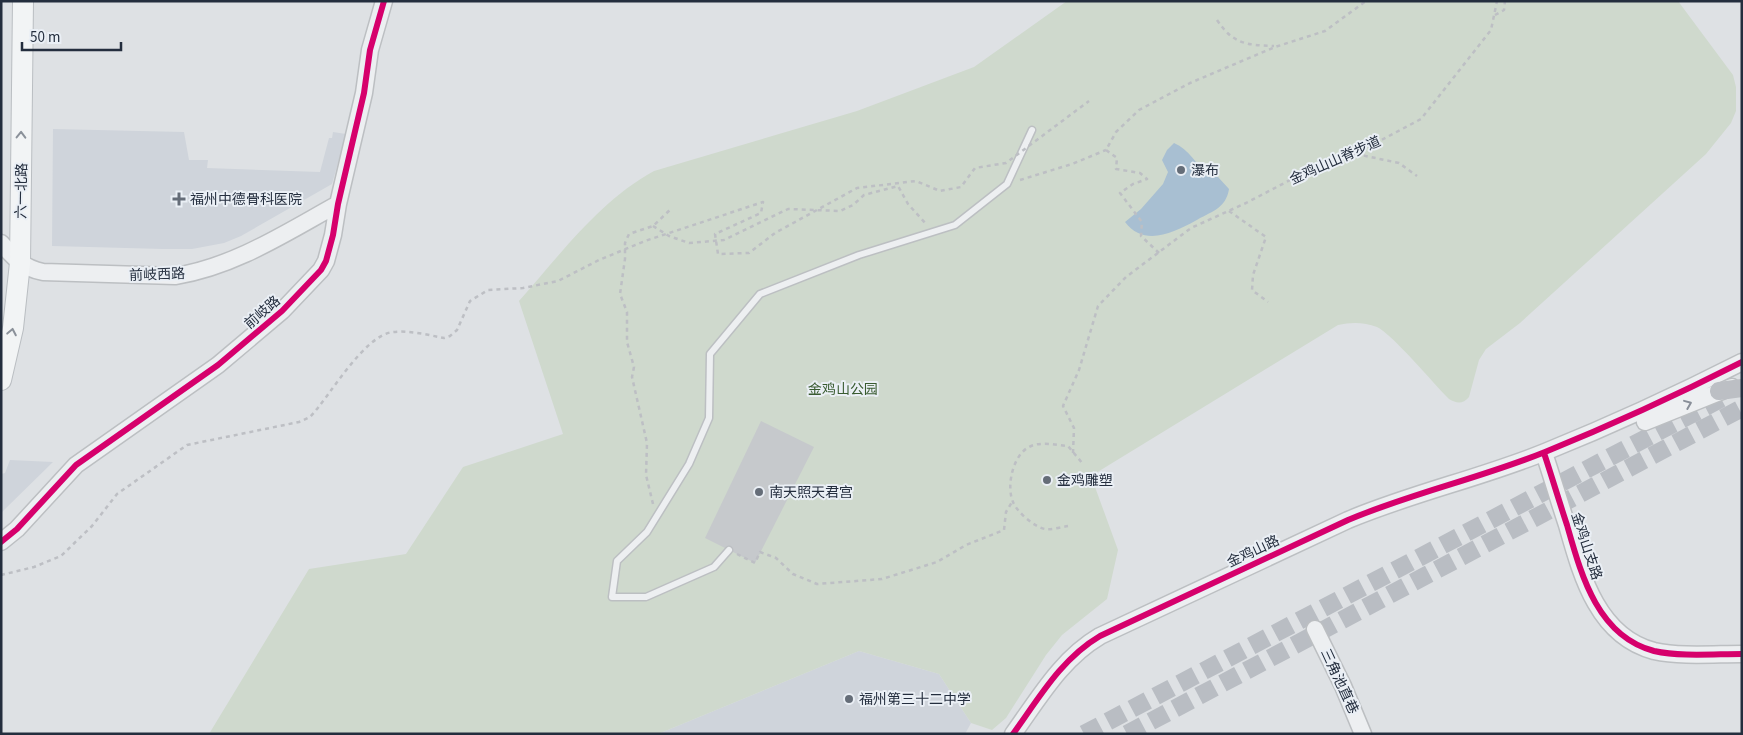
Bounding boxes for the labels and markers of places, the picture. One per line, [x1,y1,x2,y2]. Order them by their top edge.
place label: 瀑布 [1191,161,1219,181]
marker: 瀑布 [1175,164,1187,176]
place label: 福州中德骨科医院 [190,190,302,210]
marker: 福州中德骨科医院 [172,192,186,206]
place label: 金鸡雕塑 [1057,471,1113,491]
marker: 金鸡雕塑 [1041,474,1053,486]
place label: 南天照天君宫 [769,483,853,503]
marker: 南天照天君宫 [753,486,765,498]
place label: 福州第三十二中学 [859,690,971,710]
marker: 福州第三十二中学 [843,693,855,705]

